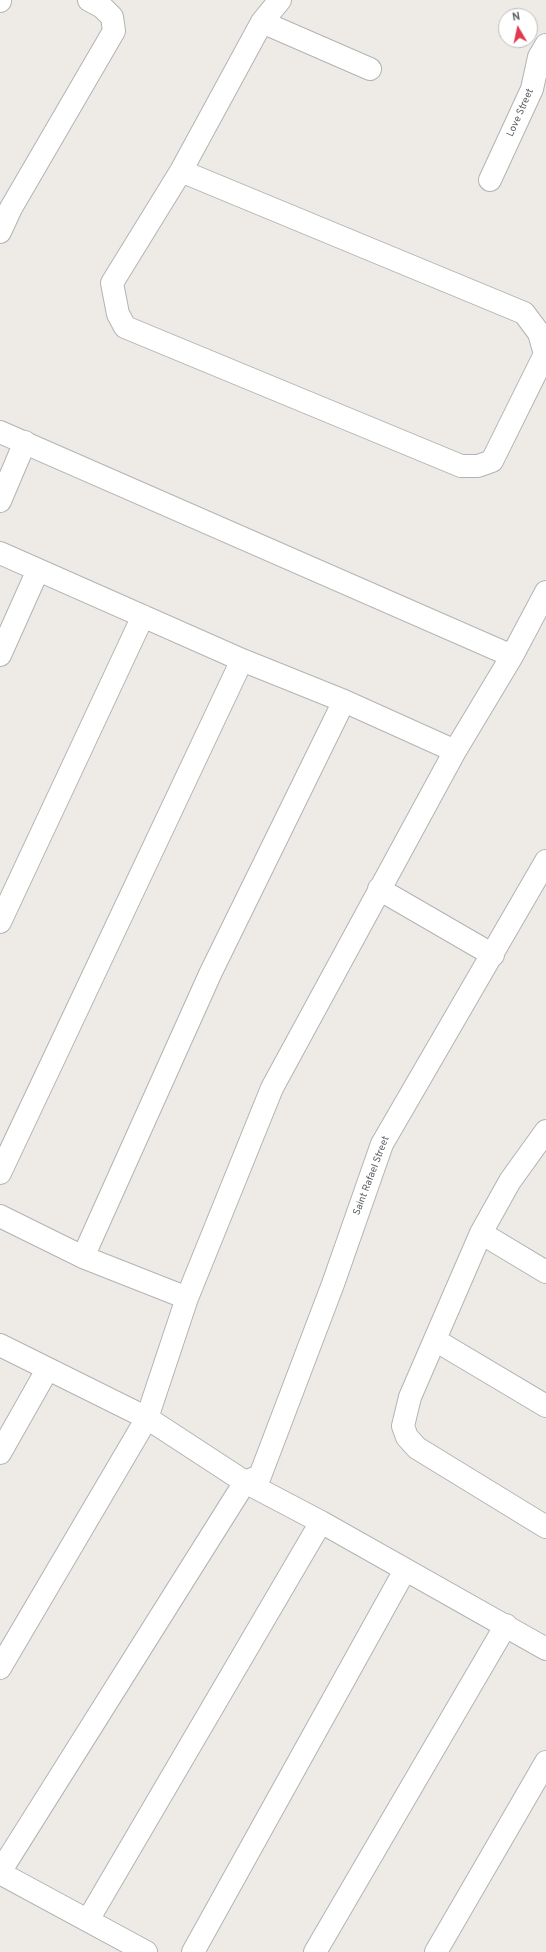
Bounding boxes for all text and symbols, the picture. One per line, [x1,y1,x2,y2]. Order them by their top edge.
north arrow [498,8,538,48]
text: N [511,10,521,25]
street label: Love Street [505,87,537,139]
street label: Saint Rafael Street [351,1135,393,1217]

